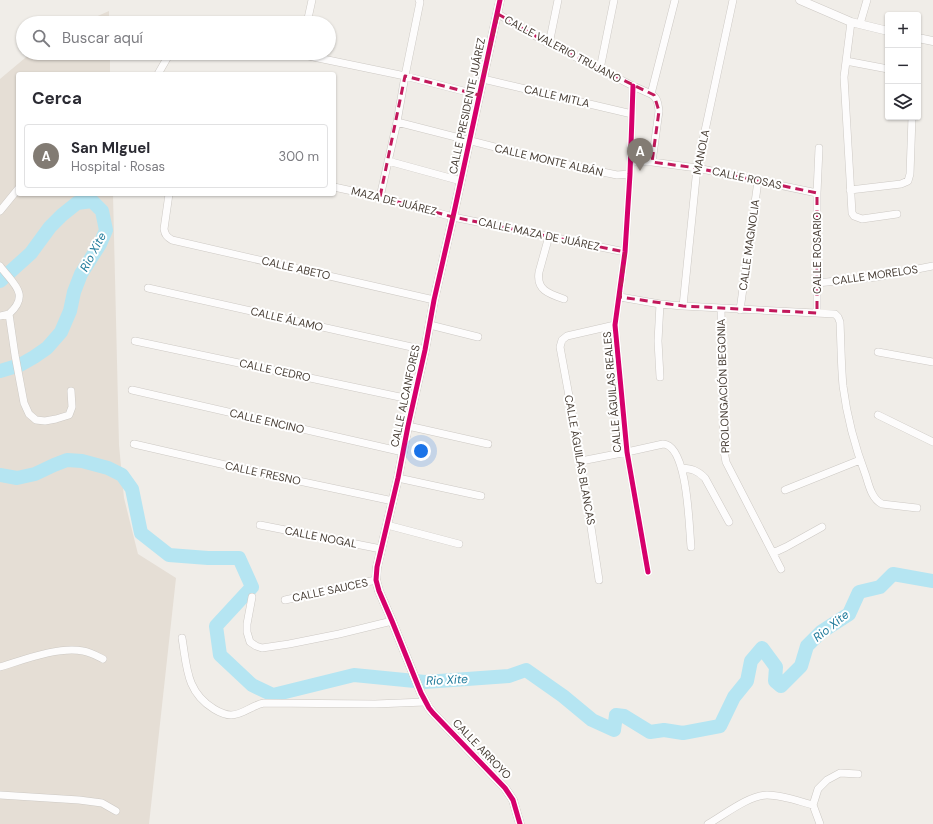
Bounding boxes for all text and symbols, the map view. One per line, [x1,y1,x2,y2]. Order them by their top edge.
street label: CALLE VALERIO TRUJANO [502,12,624,86]
map controls [885,12,921,120]
button: + [885,12,921,48]
search box [16,16,336,60]
icon: search [30,27,52,49]
text: Buscar aquí [62,28,143,48]
street label: CALLE PRESIDENTE JUÁREZ [446,37,488,175]
button: − [885,48,921,84]
street label: CALLE MITLA [523,82,591,110]
button: layers [885,84,921,120]
text: Cerca [32,87,82,109]
street label: MANOLA [690,128,712,176]
text: San MIguel [71,138,150,158]
pin: A [627,138,653,171]
street label: CALLE MONTE ALBÁN [493,141,605,179]
text: A [41,148,51,165]
text: 300 m [278,148,319,165]
text: Hospital · Rosas [71,158,165,175]
street label: CALLE ROSAS [711,164,783,192]
street label: MAZA DE JUÁREZ [350,184,438,218]
street label: CALLE MAGNOLIA [736,198,762,292]
street label: CALLE ROSARIO [810,212,824,294]
street label: CALLE MAZA DE JUÁREZ [477,214,601,254]
water label: Rio Xite [76,230,110,274]
street label: CALLE ABETO [260,253,332,283]
street label: CALLE MORELOS [831,262,919,288]
street label: CALLE ÁLAMO [249,304,325,334]
street label: PROLONGACIÓN BEGONIA [714,319,732,453]
street label: CALLE ÁGUILAS REALES [600,331,624,453]
street label: CALLE ALCANFORES [387,344,423,448]
street label: CALLE CEDRO [238,356,312,384]
street label: CALLE ÁGUILAS BLANCAS [562,394,598,526]
street label: CALLE ENCINO [228,406,306,436]
your location [411,441,431,461]
street label: CALLE FRESNO [224,458,302,488]
street label: CALLE NOGAL [284,523,359,551]
street label: CALLE SAUCES [291,575,369,605]
water label: Rio Xite [810,606,852,645]
water label: Rio Xite [426,671,469,689]
street label: CALLE ARROYO [450,716,514,782]

